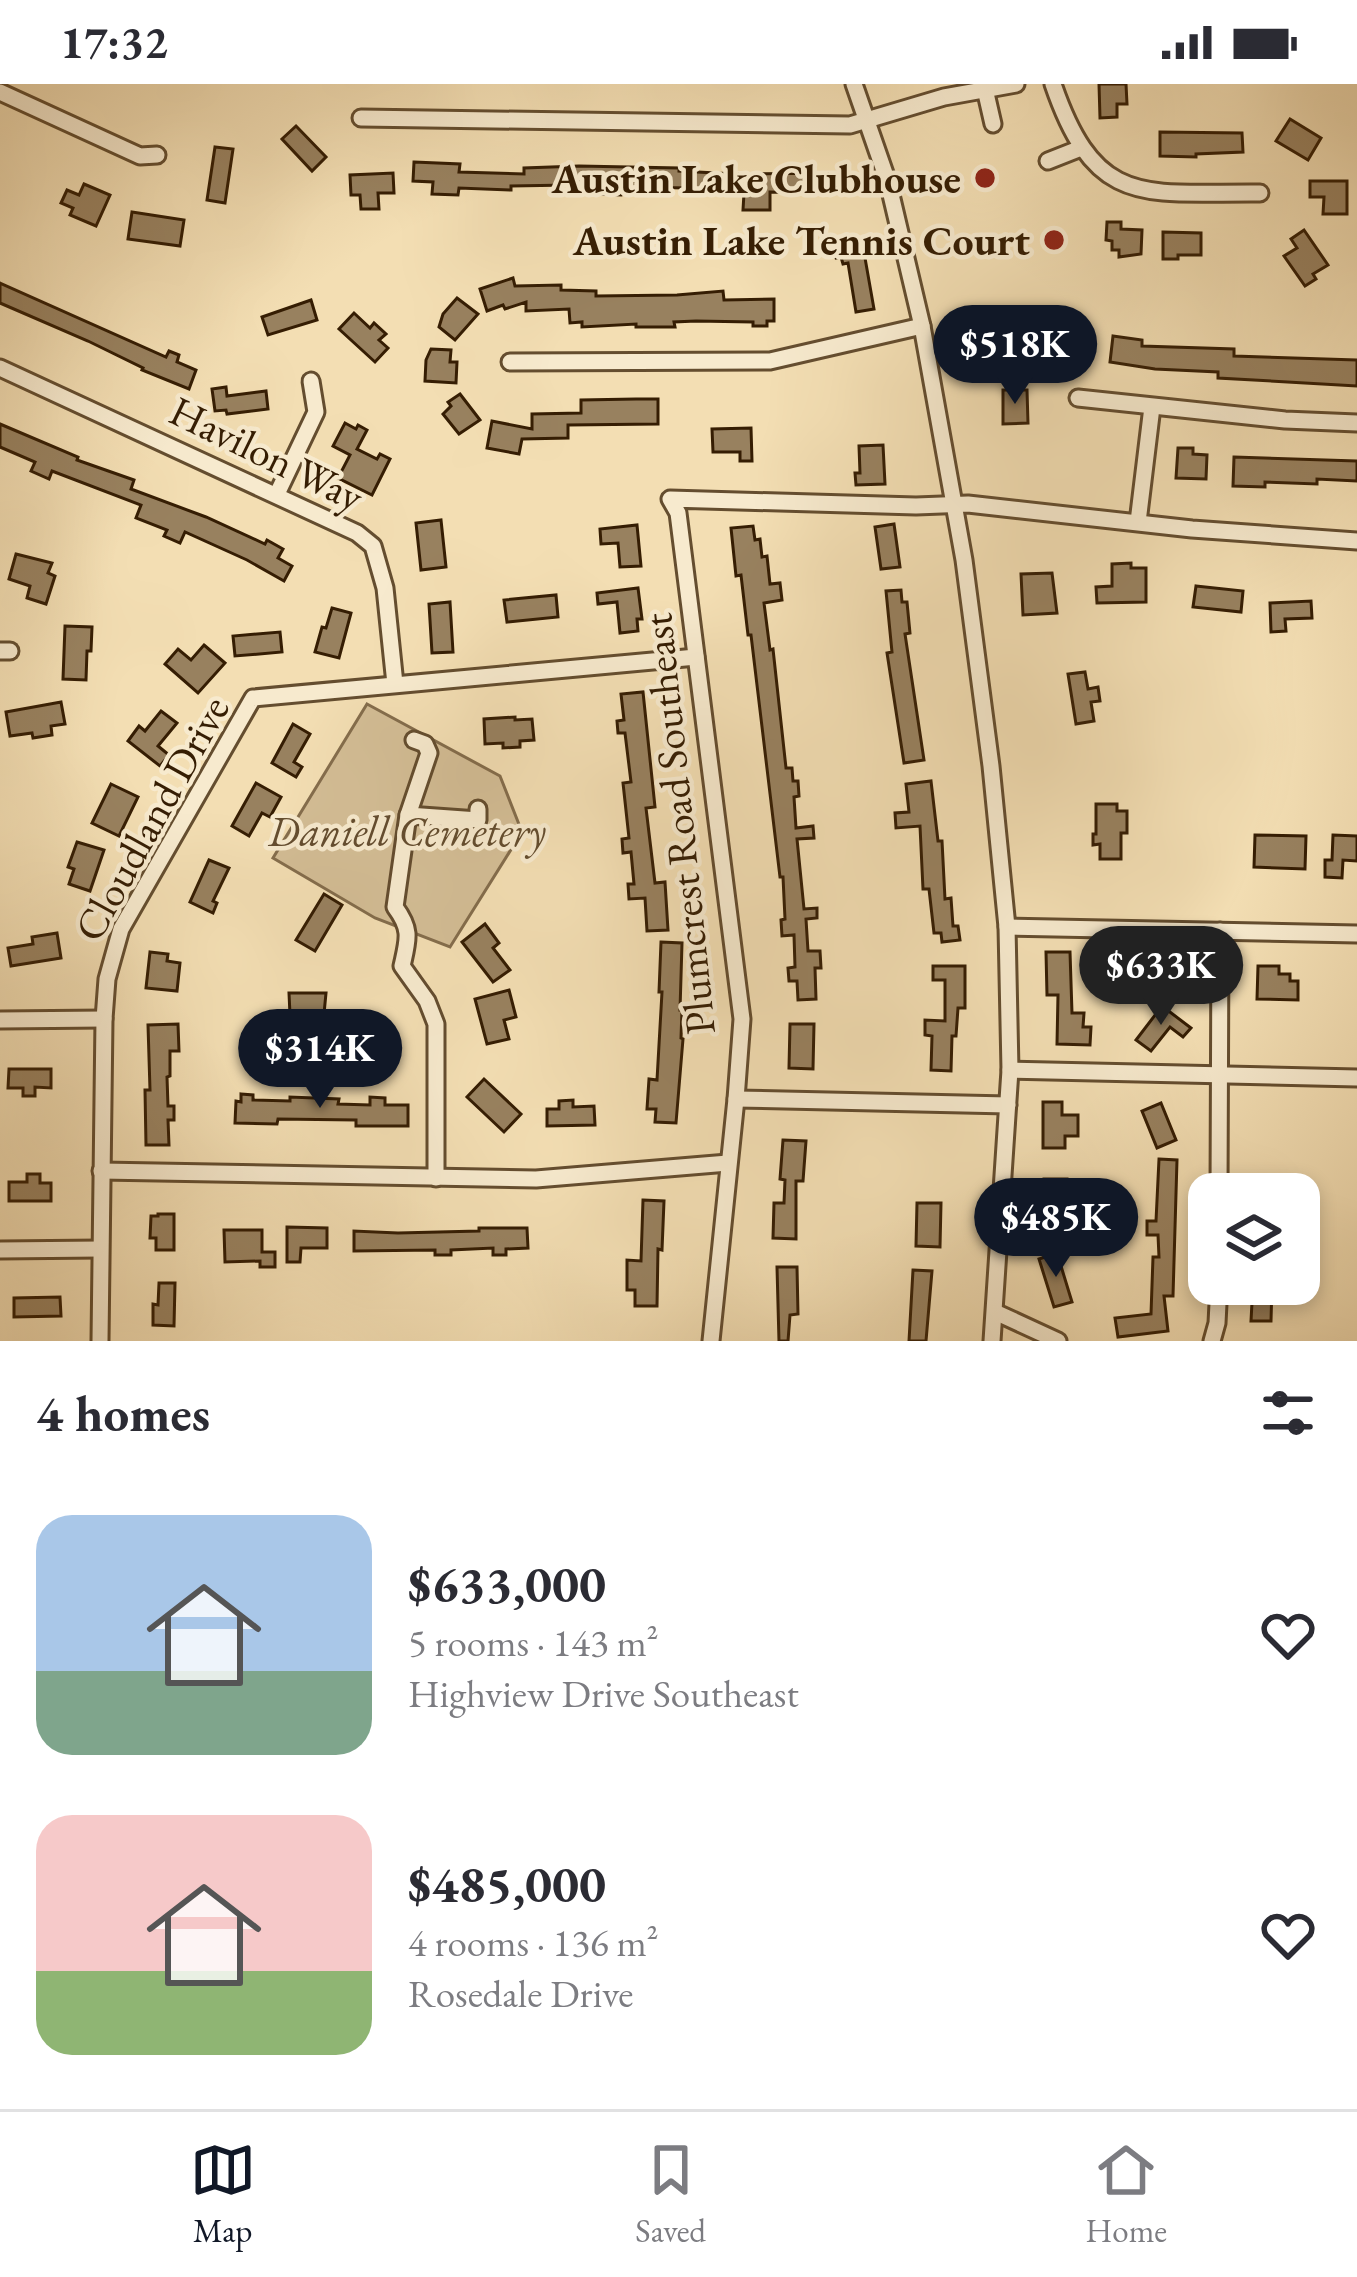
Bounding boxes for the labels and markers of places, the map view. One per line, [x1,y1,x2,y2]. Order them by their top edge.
place label: Austin Lake Clubhouse [551,151,961,206]
marker: Austin Lake Clubhouse [972,165,998,191]
place label: Austin Lake Tennis Court [572,213,1030,268]
marker: Austin Lake Tennis Court [1041,227,1067,253]
pin: $518K [931,305,1099,407]
pin: $633K [1077,926,1245,1028]
pin: $314K [236,1009,404,1111]
pin: $485K [972,1178,1140,1280]

